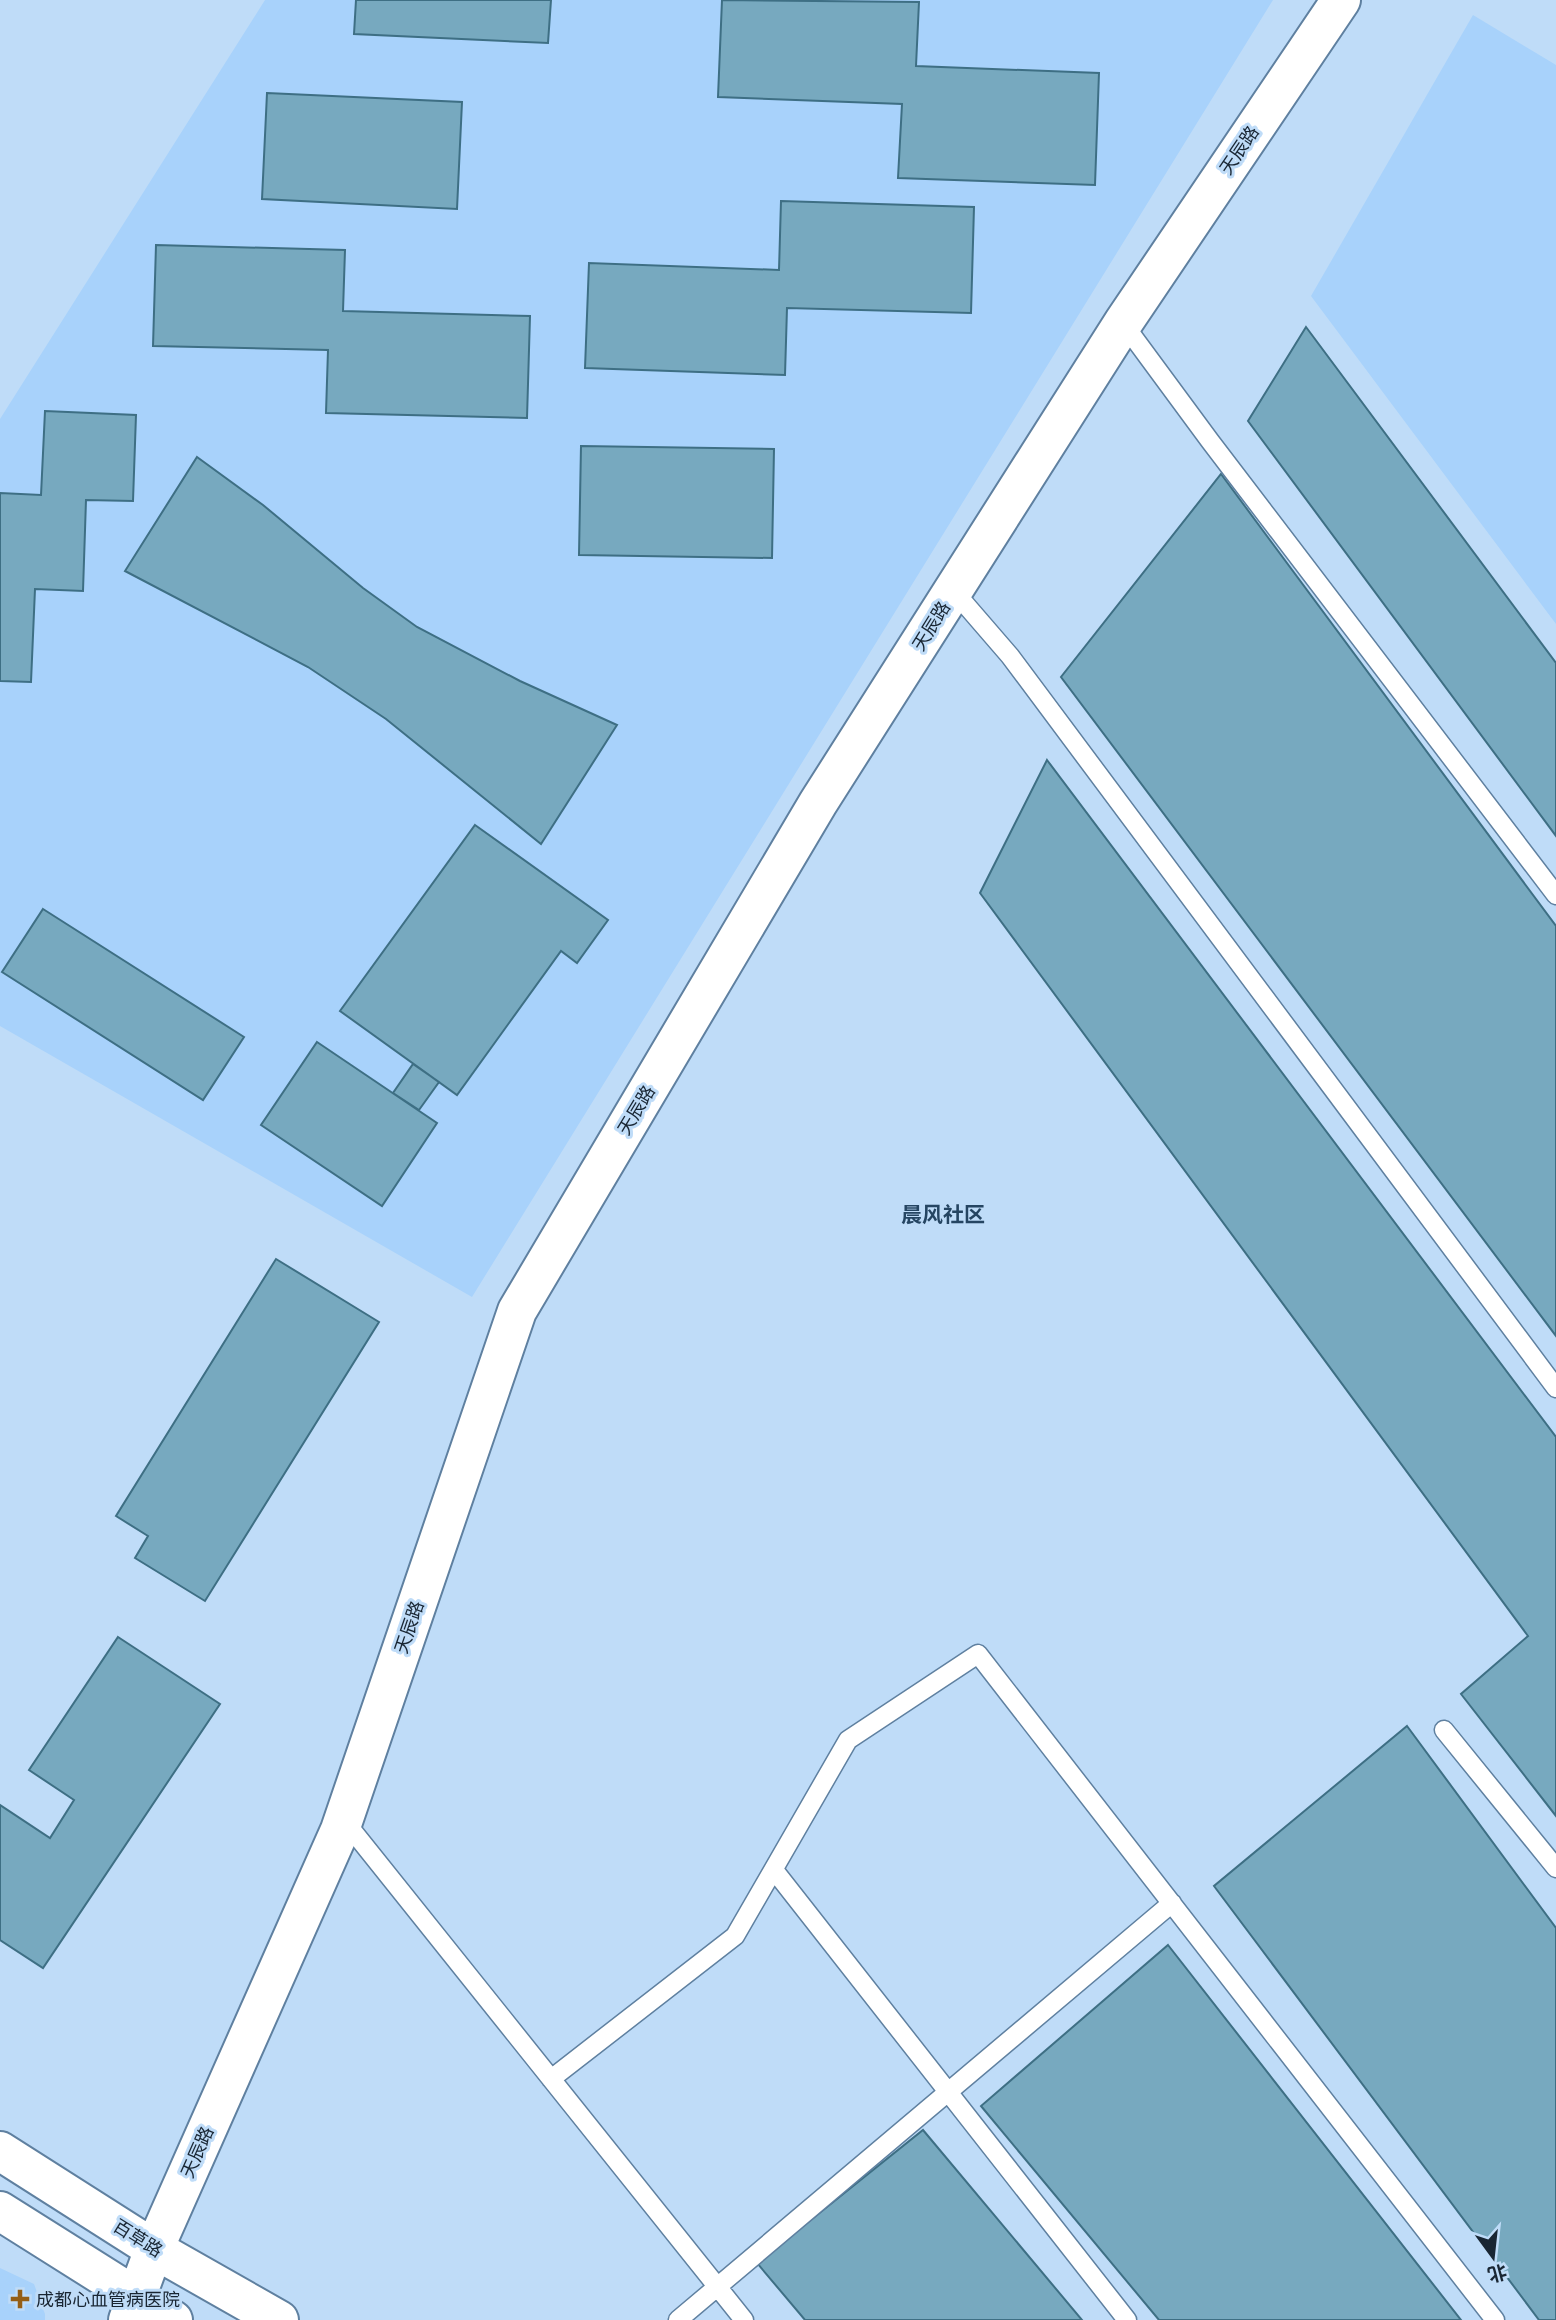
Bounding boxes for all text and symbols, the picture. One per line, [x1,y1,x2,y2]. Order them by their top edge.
street label: 天辰路 [1215,122,1263,178]
street label: 天辰路 [908,598,954,654]
street label: 天辰路 [613,1081,659,1139]
district label: 晨风社区 [901,1203,985,1227]
street label: 天辰路 [390,1598,428,1656]
street label: 天辰路 [176,2123,218,2181]
street label: 百草路 [110,2215,166,2261]
north arrow [1458,2222,1528,2292]
text: 北 [1485,2259,1509,2287]
marker: 成都心血管病医院 [10,2289,30,2309]
place label: 成都心血管病医院 [36,2289,180,2310]

